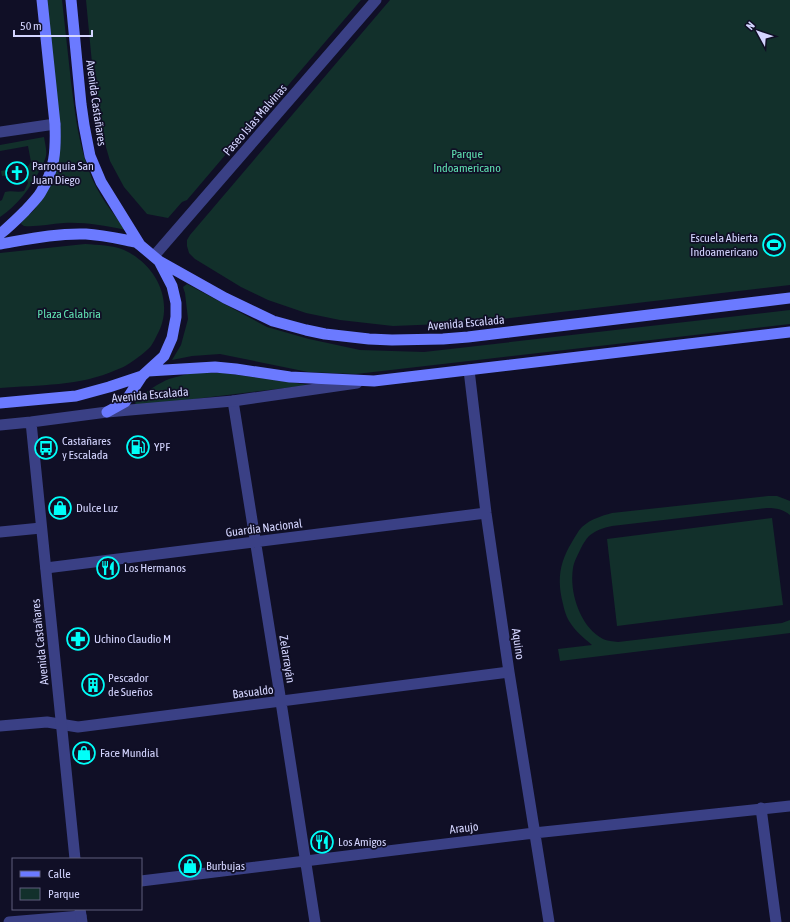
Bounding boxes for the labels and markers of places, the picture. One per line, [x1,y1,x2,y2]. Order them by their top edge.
place label: Parroquia San Juan Diego [32,159,94,187]
church icon: Parroquia San Juan Diego [4,160,30,186]
place label: Escuela Abierta Indoamericano [690,231,758,259]
sports icon: Escuela Abierta Indoamericano [761,232,787,258]
place label: Castañares y Escalada [62,434,111,462]
fuel station icon: YPF [125,434,151,460]
bus stop icon: Castañares y Escalada [33,435,59,461]
place label: YPF [154,440,170,454]
shop icon: Dulce Luz [47,495,73,521]
place label: Dulce Luz [76,501,119,515]
restaurant icon: Los Hermanos [95,555,121,581]
place label: Los Hermanos [124,561,186,575]
pharmacy icon: Uchino Claudio M [65,626,91,652]
place label: Uchino Claudio M [94,632,171,646]
place label: Pescador de Sueños [108,671,153,699]
building icon: Pescador de Sueños [80,672,106,698]
shop icon: Face Mundial [71,740,97,766]
place label: Face Mundial [100,746,159,760]
restaurant icon: Los Amigos [309,829,335,855]
place label: Los Amigos [338,835,386,849]
shop icon: Burbujas [177,853,203,879]
place label: Burbujas [206,859,245,873]

